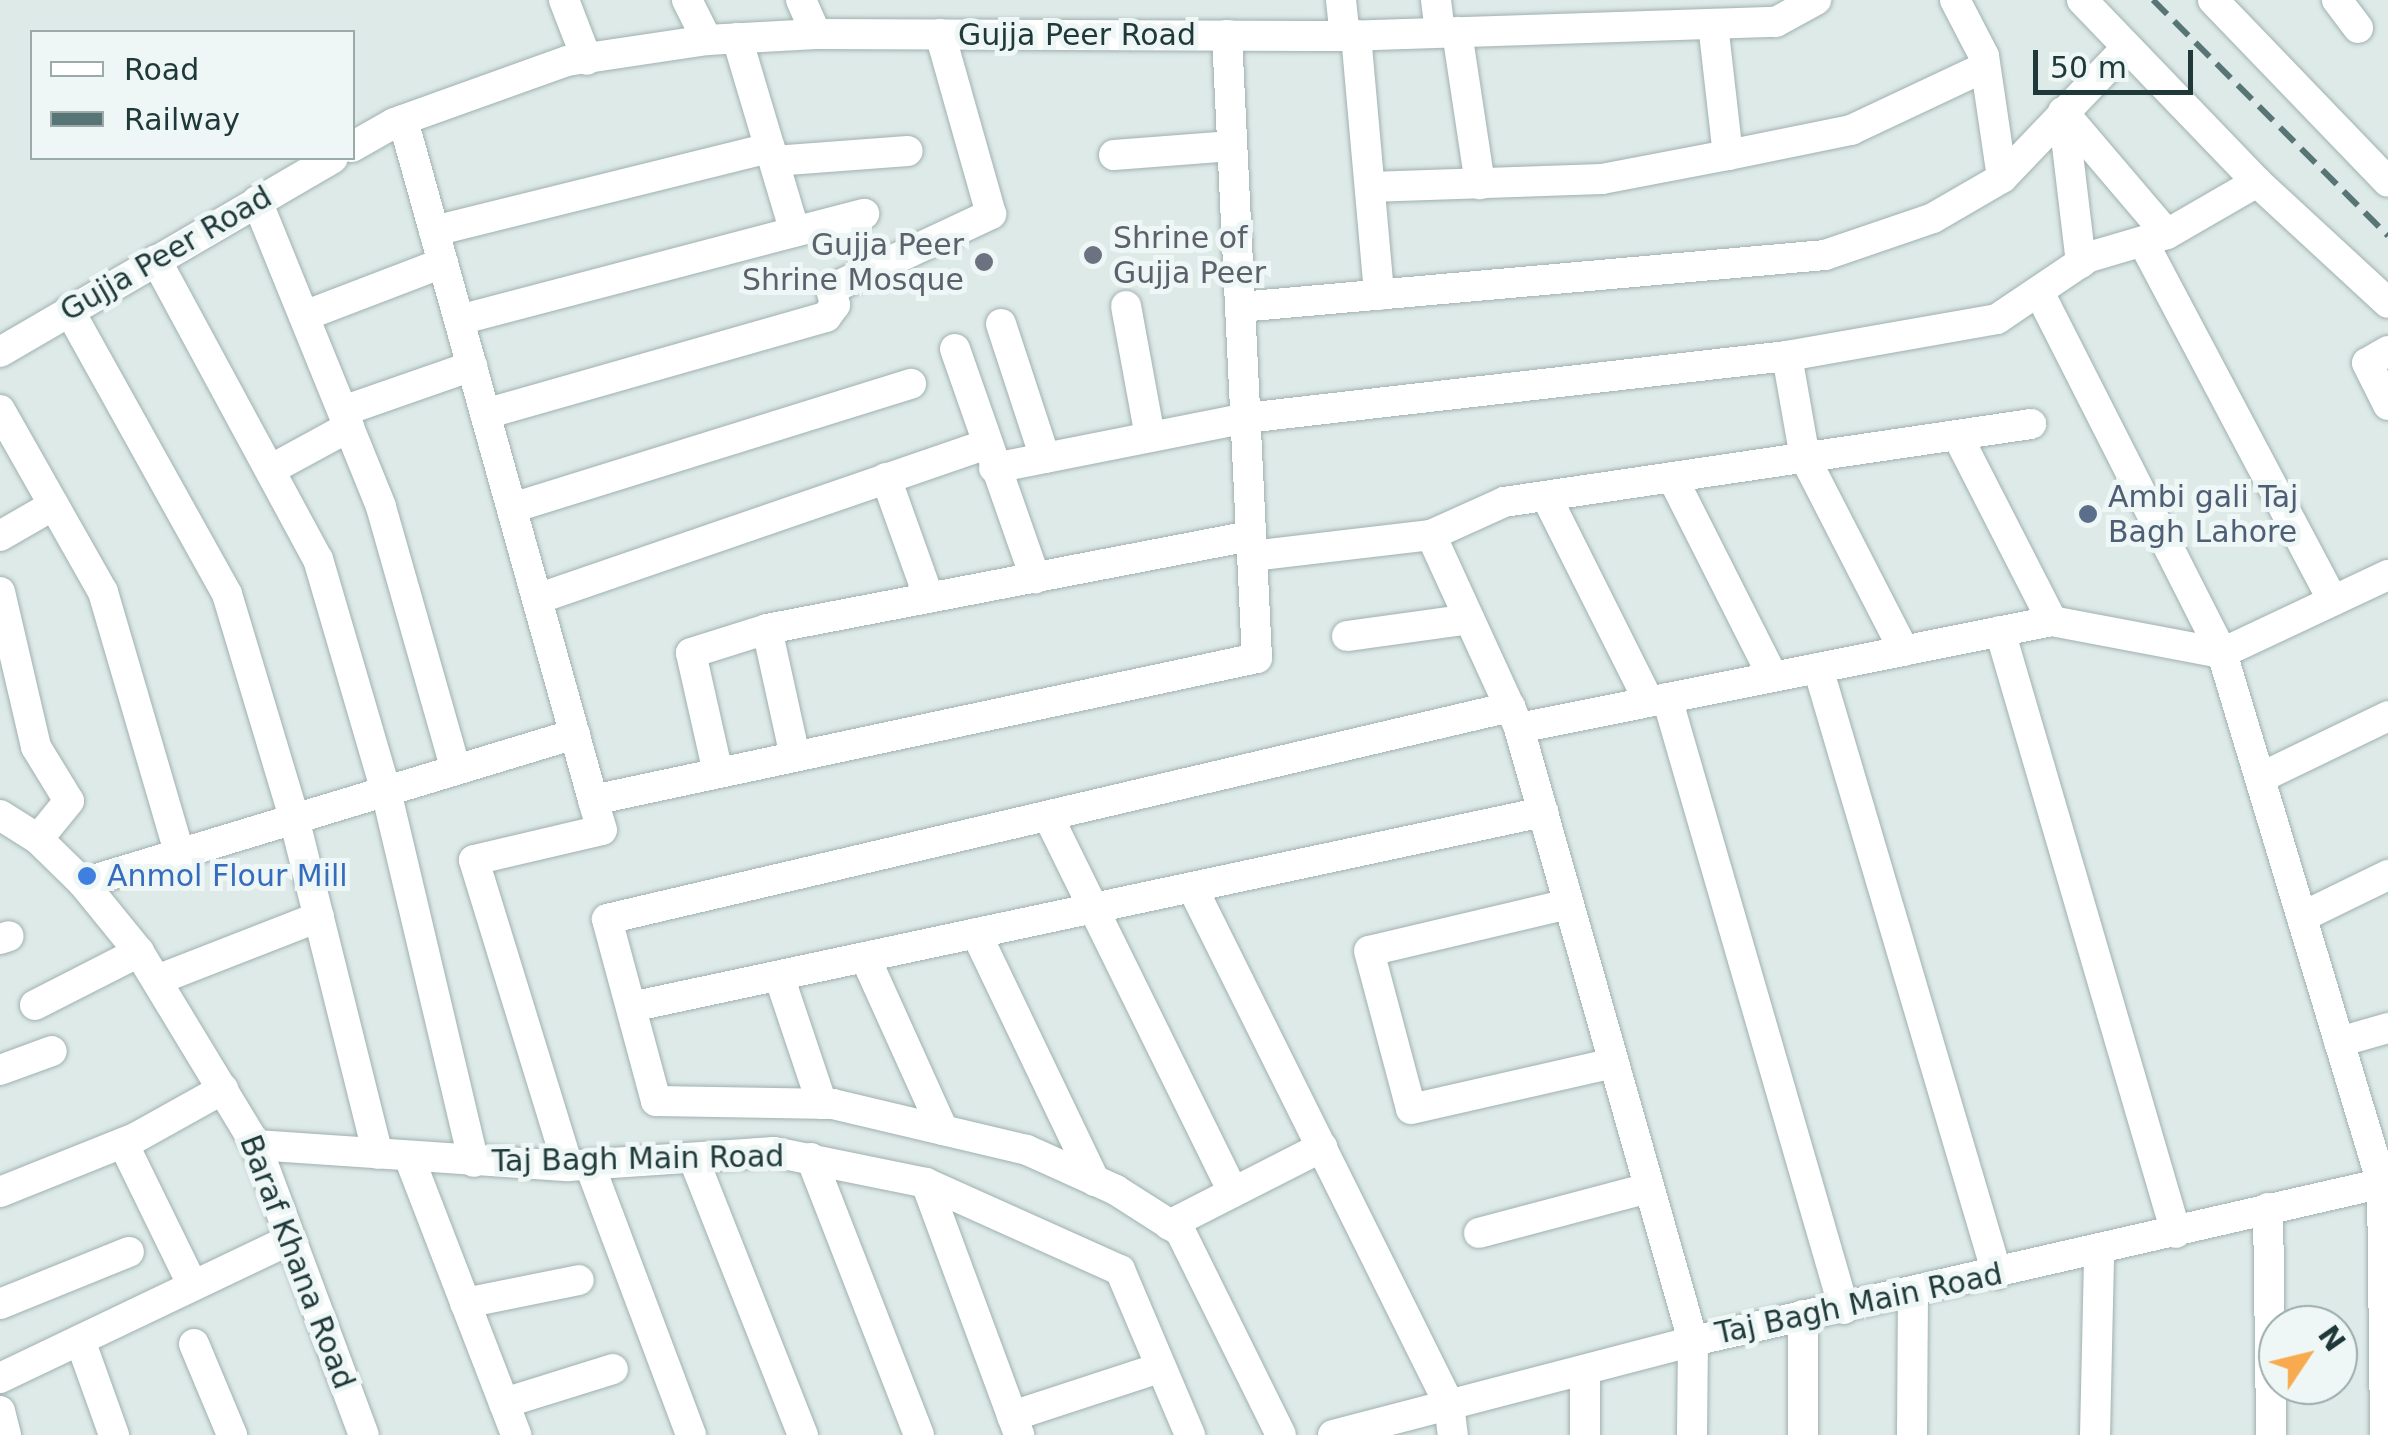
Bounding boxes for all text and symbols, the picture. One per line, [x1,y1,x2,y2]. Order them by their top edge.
street label: Gujja Peer Road [958,17,1196,53]
legend [30,30,355,160]
scale bar [2038,30,2198,92]
text: 50 m [2050,50,2127,85]
text: Road [124,52,199,87]
text: Railway [124,102,240,137]
street label: Gujja Peer Road [54,179,278,329]
place label: Shrine of Gujja Peer [1113,220,1266,290]
place label: Gujja Peer Shrine Mosque [742,227,964,298]
marker: Shrine of Gujja Peer [1082,244,1104,266]
marker: Gujja Peer Shrine Mosque [973,251,995,273]
place label: Ambi gali Taj Bagh Lahore [2108,479,2298,550]
marker: Ambi gali Taj Bagh Lahore [2077,503,2099,525]
place label: Anmol Flour Mill [107,858,348,894]
marker: Anmol Flour Mill [76,865,98,887]
street label: Baraf Khana Road [232,1130,362,1394]
street label: Taj Bagh Main Road [491,1138,785,1180]
street label: Taj Bagh Main Road [1712,1256,2006,1352]
north arrow [2258,1305,2358,1405]
text: N [2311,1320,2352,1358]

